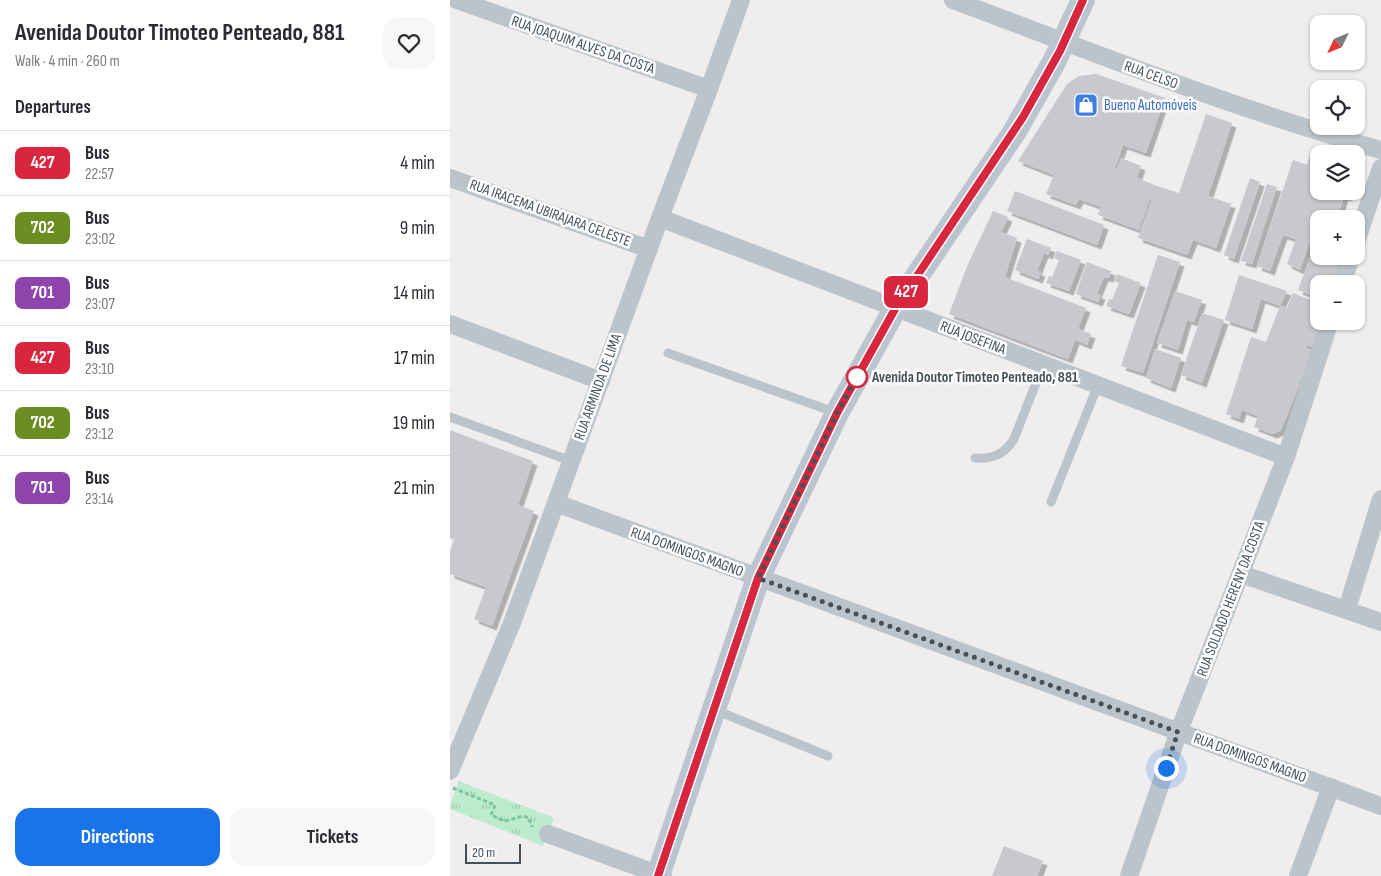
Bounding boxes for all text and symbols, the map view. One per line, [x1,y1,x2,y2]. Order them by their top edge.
street label: RUA JOAQUIM ALVES DA COSTA [509,12,658,79]
north arrow [1310,15,1365,70]
map controls [1310,15,1365,330]
button: heart [383,17,435,69]
text: Avenida Doutor Timoteo Penteado, 881 [15,18,344,47]
text: Walk · 4 min · 260 m [15,52,120,71]
street label: RUA CELSO [1122,57,1180,93]
button: locate [1310,80,1365,135]
shop icon: Bueno Automóveis [1073,92,1099,118]
text: Departures [15,96,91,119]
place label: Bueno Automóveis [1104,96,1197,115]
text: Bus [85,142,110,165]
button: layers [1310,145,1365,200]
text: 427 [30,152,55,173]
text: 4 min [400,152,435,175]
text: 22:57 [85,165,114,184]
street label: RUA IRACEMA UBIRAJARA CELESTE [467,175,633,251]
text: Bus [85,207,110,230]
button: + [1310,210,1365,265]
text: 702 [30,217,55,238]
text: 9 min [400,217,435,240]
text: 23:02 [85,230,115,249]
text: Bus [85,272,110,295]
button: − [1310,275,1365,330]
line badge: 427 [877,276,935,308]
text: 427 [894,281,918,302]
text: 701 [31,282,54,303]
text: 14 min [394,282,435,305]
text: 23:07 [85,295,115,314]
street label: RUA JOSEFINA [937,317,1009,359]
street label: RUA ARMINDA DE LIMA [570,331,626,443]
text: Bus [85,337,110,360]
text: 427 [30,347,55,368]
text: 17 min [394,347,435,370]
text: 23:10 [85,360,114,379]
marker: Avenida Doutor Timoteo Penteado, 881 [846,366,868,388]
place label: Avenida Doutor Timoteo Penteado, 881 [871,368,1078,387]
text: Bus [85,402,110,425]
text: 702 [30,412,55,433]
text: 19 min [393,412,435,435]
text: 23:12 [85,425,114,444]
text: Bus [85,467,110,490]
text: 701 [31,477,54,498]
text: 21 min [394,477,435,500]
text: 23:14 [85,490,114,509]
street label: RUA SOLDADO HERENY DA COSTA [1193,518,1270,679]
street label: RUA DOMINGOS MAGNO [628,523,746,581]
street label: RUA DOMINGOS MAGNO [1191,729,1309,787]
your location [1154,756,1179,781]
button: Directions [15,808,220,866]
button: Tickets [230,808,435,866]
scale bar [465,841,521,864]
text: 20 m [472,844,495,861]

